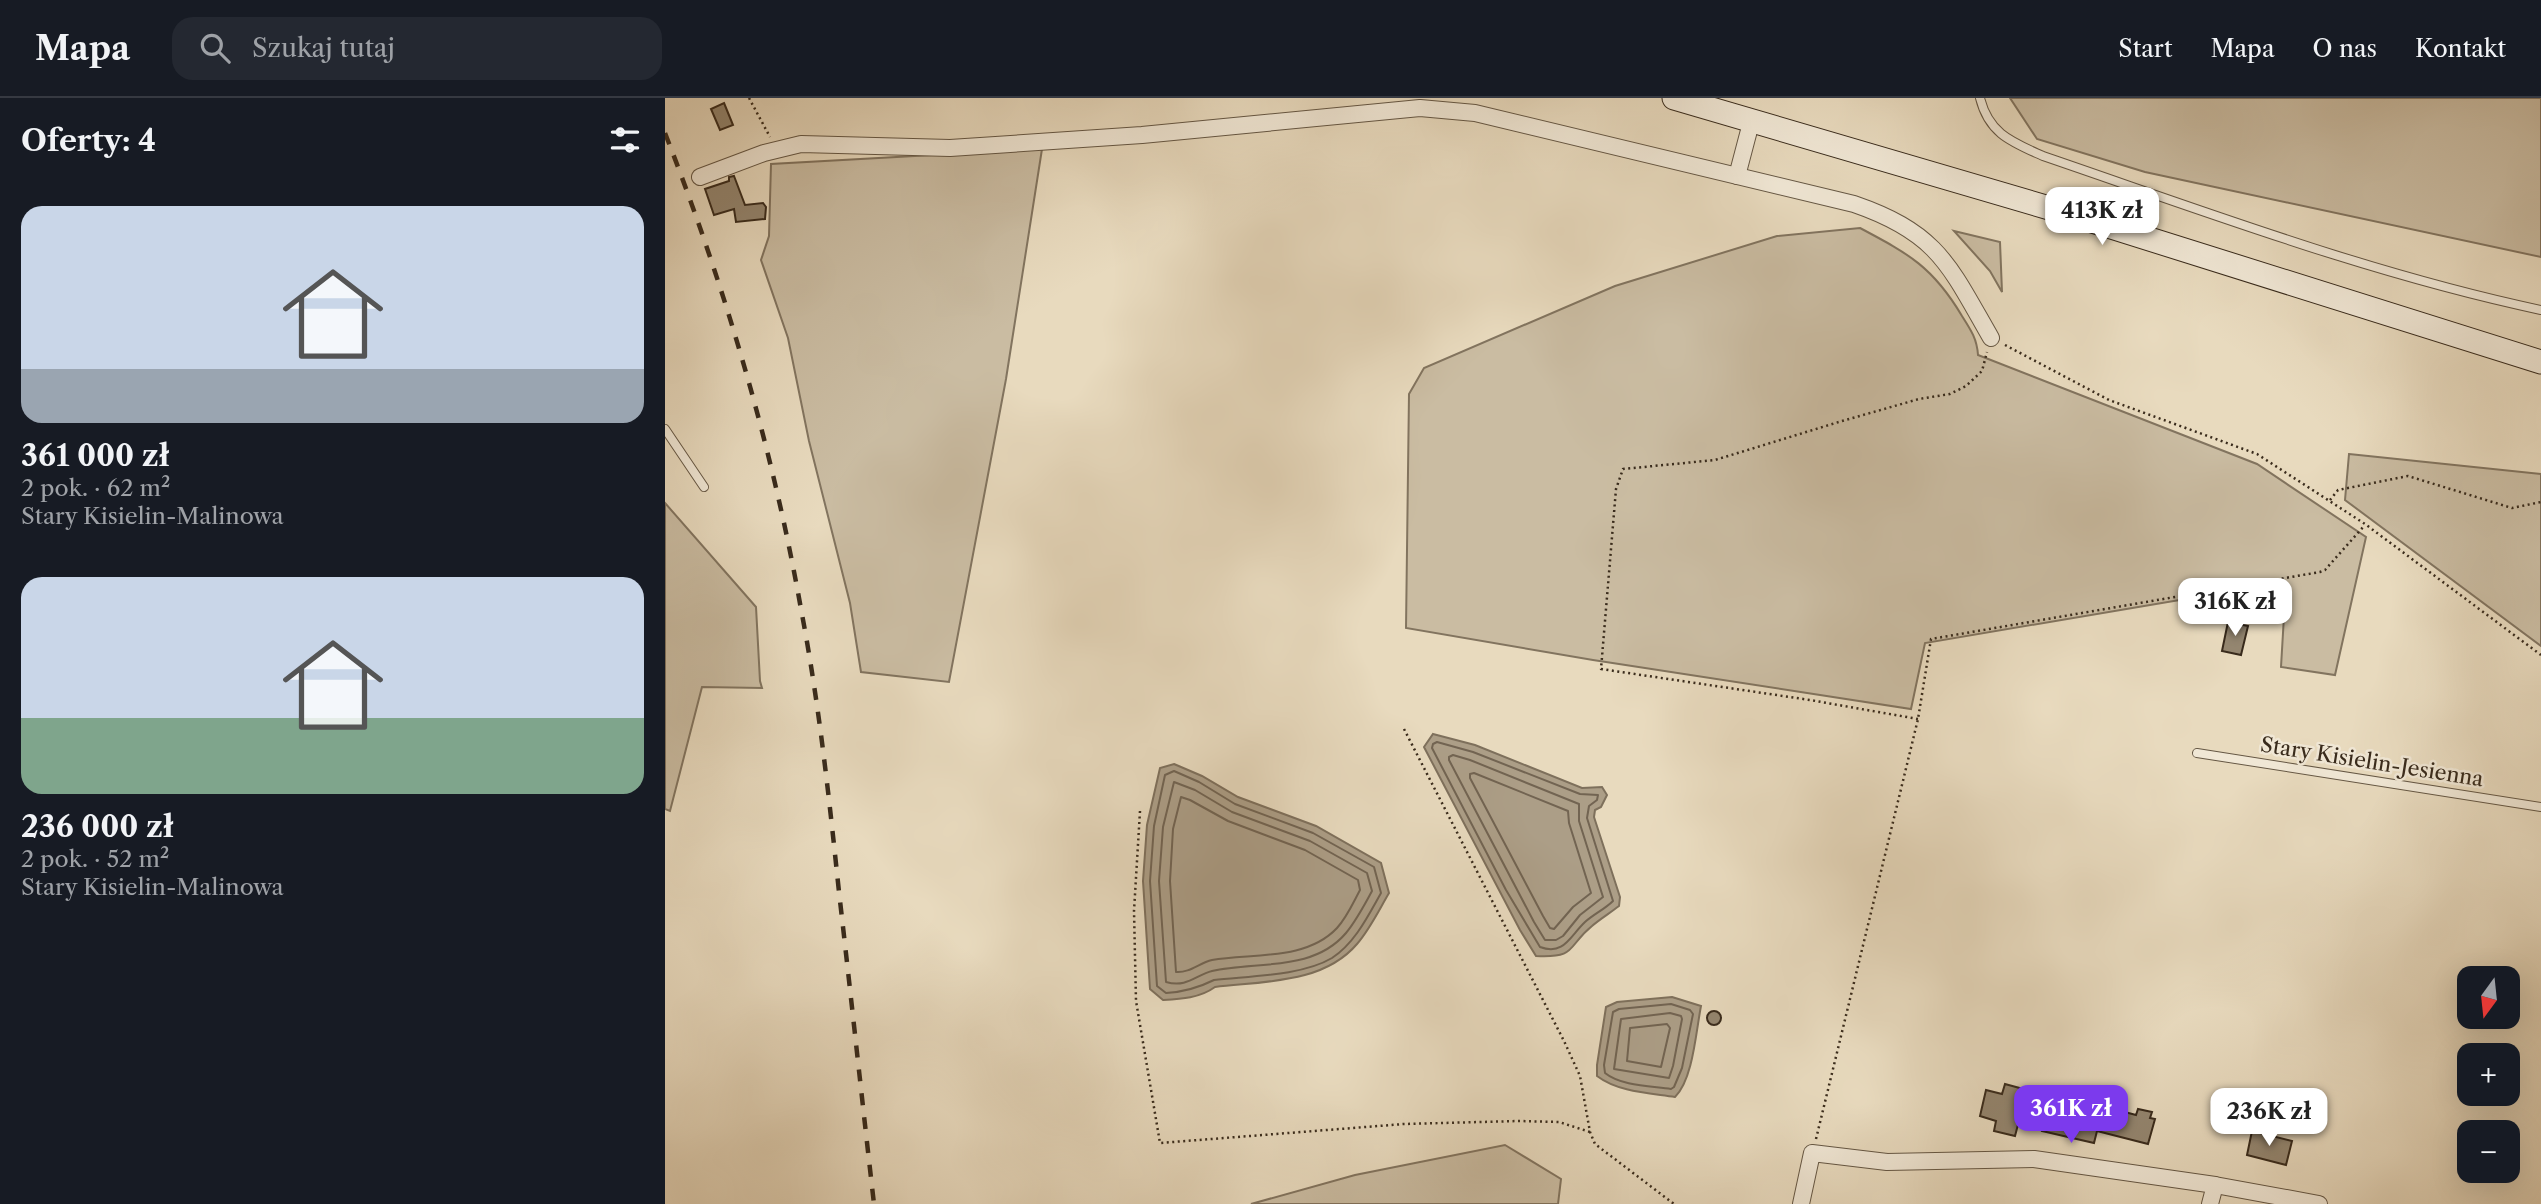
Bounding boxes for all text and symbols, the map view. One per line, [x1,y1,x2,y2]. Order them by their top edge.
search box [172,17,662,80]
text: Mapa [35,28,130,69]
icon: search [196,29,234,67]
text: Szukaj tutaj [252,32,395,64]
text: Start [2118,34,2172,63]
text: Mapa [2210,34,2275,63]
text: O nas [2313,34,2377,63]
text: Kontakt [2415,34,2506,63]
icon: filters [606,121,644,159]
text: Oferty: 4 [21,122,156,159]
pin: 413K zł [2037,188,2167,247]
text: 413K zł [2061,196,2143,224]
icon: home [270,251,396,377]
text: 361 000 zł [21,437,169,474]
text: 2 pok. · 62 m² [21,474,170,502]
text: Stary Kisielin-Malinowa [21,502,284,530]
pin: 316K zł [2170,578,2300,638]
text: 316K zł [2194,587,2276,615]
icon: home [270,622,396,748]
street label: Stary Kisielin-Jesienna [2259,732,2486,792]
text: 236 000 zł [21,808,174,845]
text: 2 pok. · 52 m² [21,845,169,873]
text: Stary Kisielin-Malinowa [21,873,284,901]
north arrow [2457,966,2520,1029]
map controls [2457,966,2520,1183]
button: + [2457,1043,2520,1106]
pin: 361K zł [2006,1086,2136,1145]
pin: 236K zł [2204,1088,2334,1148]
text: 361K zł [2030,1094,2112,1122]
text: 236K zł [2226,1097,2312,1125]
button: − [2457,1120,2520,1183]

